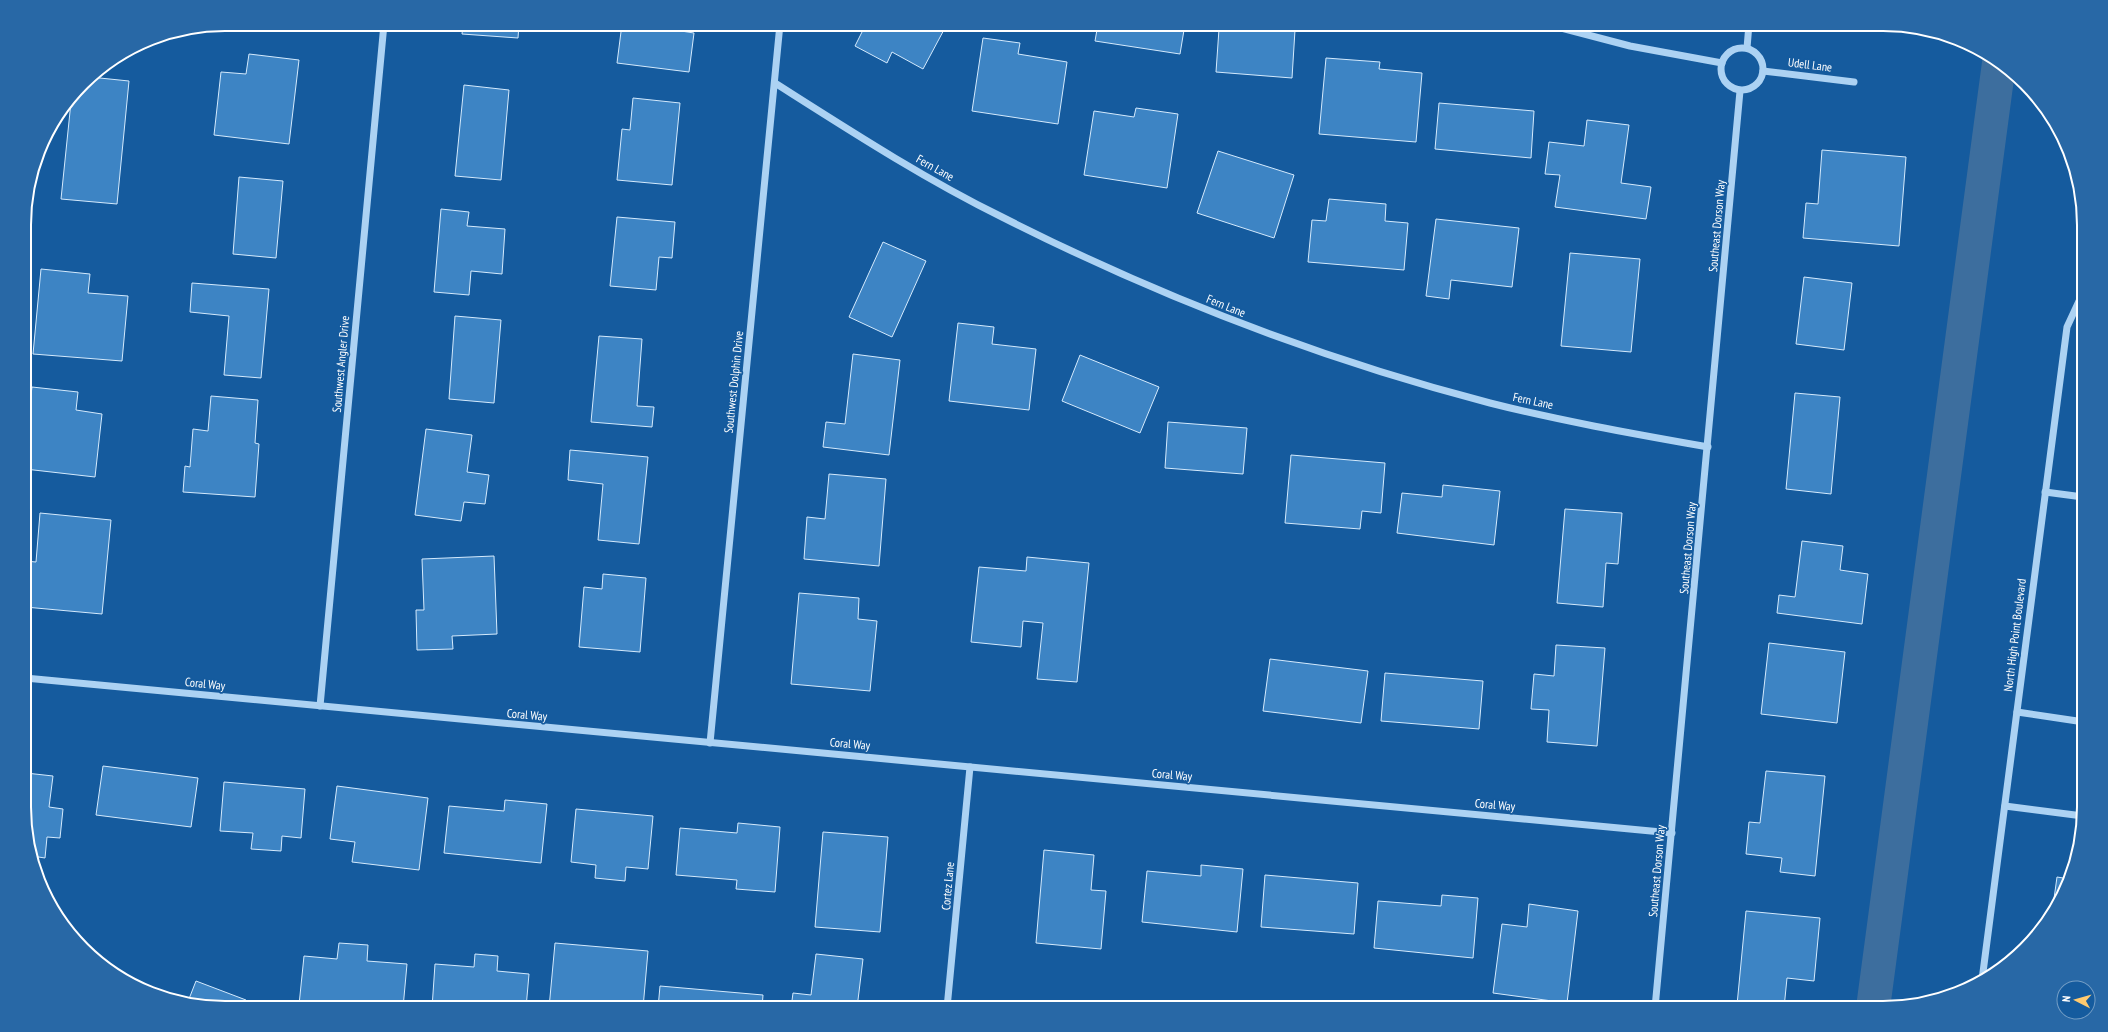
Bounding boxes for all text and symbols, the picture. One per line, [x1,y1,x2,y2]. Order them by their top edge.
street label: Udell Lane [1787,54,1833,75]
street label: Fern Lane [914,151,957,184]
street label: Southeast Dorson Way [1705,179,1728,273]
street label: Fern Lane [1204,291,1248,320]
street label: Southwest Angler Drive [329,315,352,413]
street label: Southwest Dolphin Drive [721,330,746,434]
street label: Fern Lane [1512,389,1555,412]
street label: Southeast Dorson Way [1676,501,1699,595]
street label: North High Point Boulevard [2000,578,2029,692]
street label: Coral Way [184,674,226,693]
street label: Coral Way [506,705,548,724]
street label: Coral Way [829,734,871,753]
street label: Coral Way [1151,765,1193,784]
street label: Coral Way [1474,795,1516,814]
street label: Southeast Dorson Way [1645,824,1668,918]
street label: Cortez Lane [938,861,957,911]
north arrow [2056,980,2096,1020]
text: N [2059,995,2073,1003]

